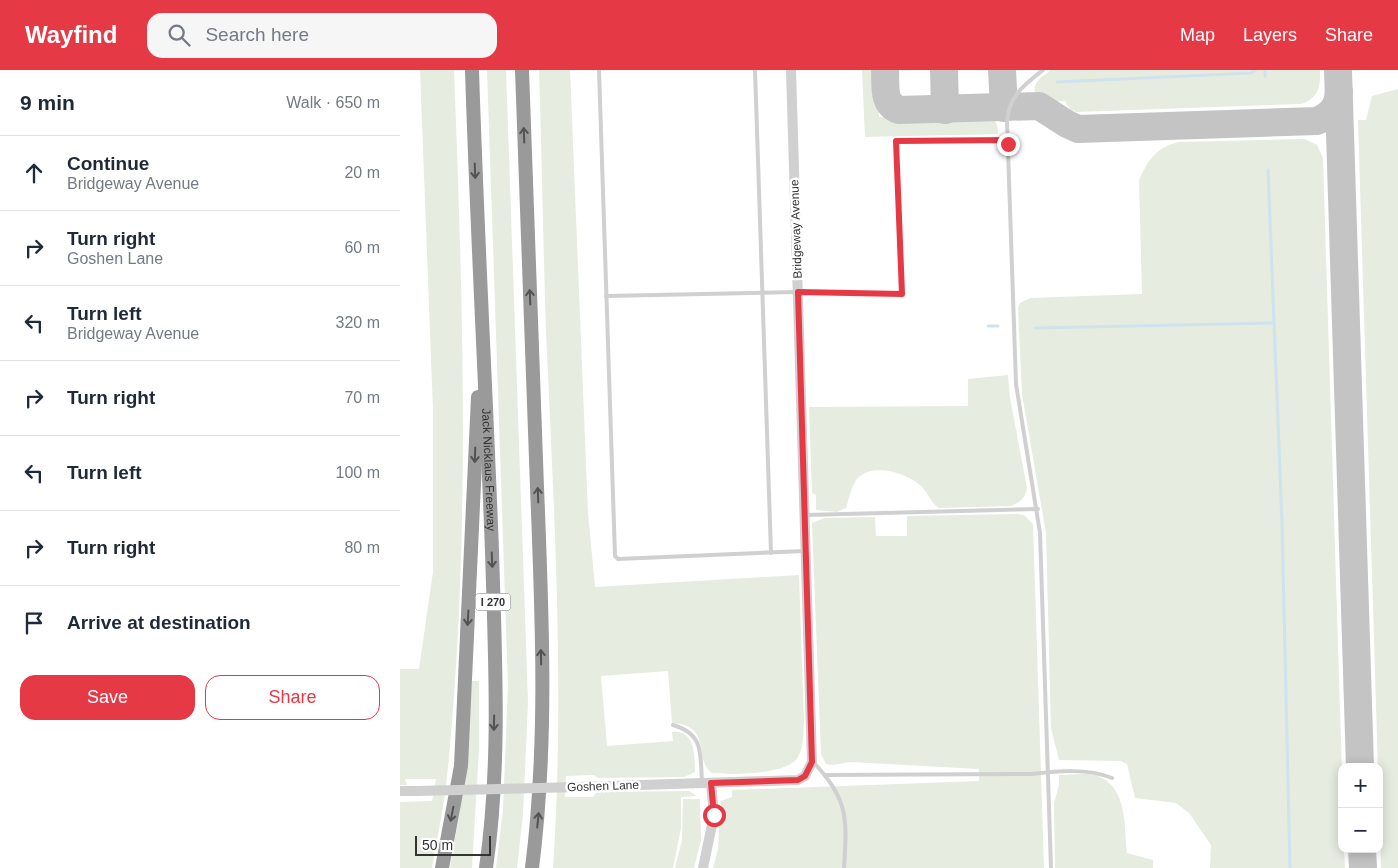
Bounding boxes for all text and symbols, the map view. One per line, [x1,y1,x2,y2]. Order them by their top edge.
search box [147,13,497,58]
text: Wayfind [25,21,117,48]
icon: search [165,21,193,49]
text: Search here [205,24,309,45]
text: Map [1180,25,1215,45]
text: Layers [1243,25,1297,45]
text: Share [1325,25,1373,45]
text: 9 min [20,91,75,114]
text: Walk · 650 m [286,94,380,111]
one-way arrow [520,127,529,143]
route end [997,133,1020,156]
text: Continue [67,153,149,174]
icon: ahead [20,159,48,187]
one-way arrow [470,162,480,179]
text: 20 m [344,164,380,181]
text: Bridgeway Avenue [67,175,199,192]
street label: Bridgeway Avenue [787,179,805,279]
text: Turn right [67,228,155,249]
icon: right [20,234,48,262]
text: 60 m [344,239,380,256]
text: Goshen Lane [67,250,163,267]
one-way arrow [526,290,535,306]
text: Turn left [67,303,142,324]
icon: left [20,309,48,337]
text: 320 m [336,314,380,331]
text: Bridgeway Avenue [67,325,199,342]
icon: right [20,384,48,412]
text: Turn right [67,387,155,408]
text: 70 m [344,389,380,406]
street label: Jack Nicklaus Freeway [479,408,498,531]
one-way arrow [470,447,479,463]
icon: left [20,459,48,487]
text: Turn left [67,462,142,483]
text: 100 m [336,464,380,481]
one-way arrow [533,487,542,503]
icon: right [20,534,48,562]
text: Turn right [67,537,155,558]
text: 80 m [344,539,380,556]
one-way arrow [487,552,497,568]
road number: I 270 [476,594,510,610]
icon: arrive [20,609,48,637]
one-way arrow [463,609,472,625]
text: Arrive at destination [67,612,251,633]
one-way arrow [536,649,546,666]
button: Save [20,675,195,720]
button: Share [205,675,380,720]
one-way arrow [489,714,499,731]
map controls [1338,763,1383,853]
button: + [1338,763,1383,808]
street label: Goshen Lane [567,778,640,794]
route start [703,804,726,827]
one-way arrow [447,806,456,822]
button: − [1338,808,1383,853]
one-way arrow [533,812,543,828]
scale bar [415,833,491,856]
text: 50 m [422,837,453,853]

